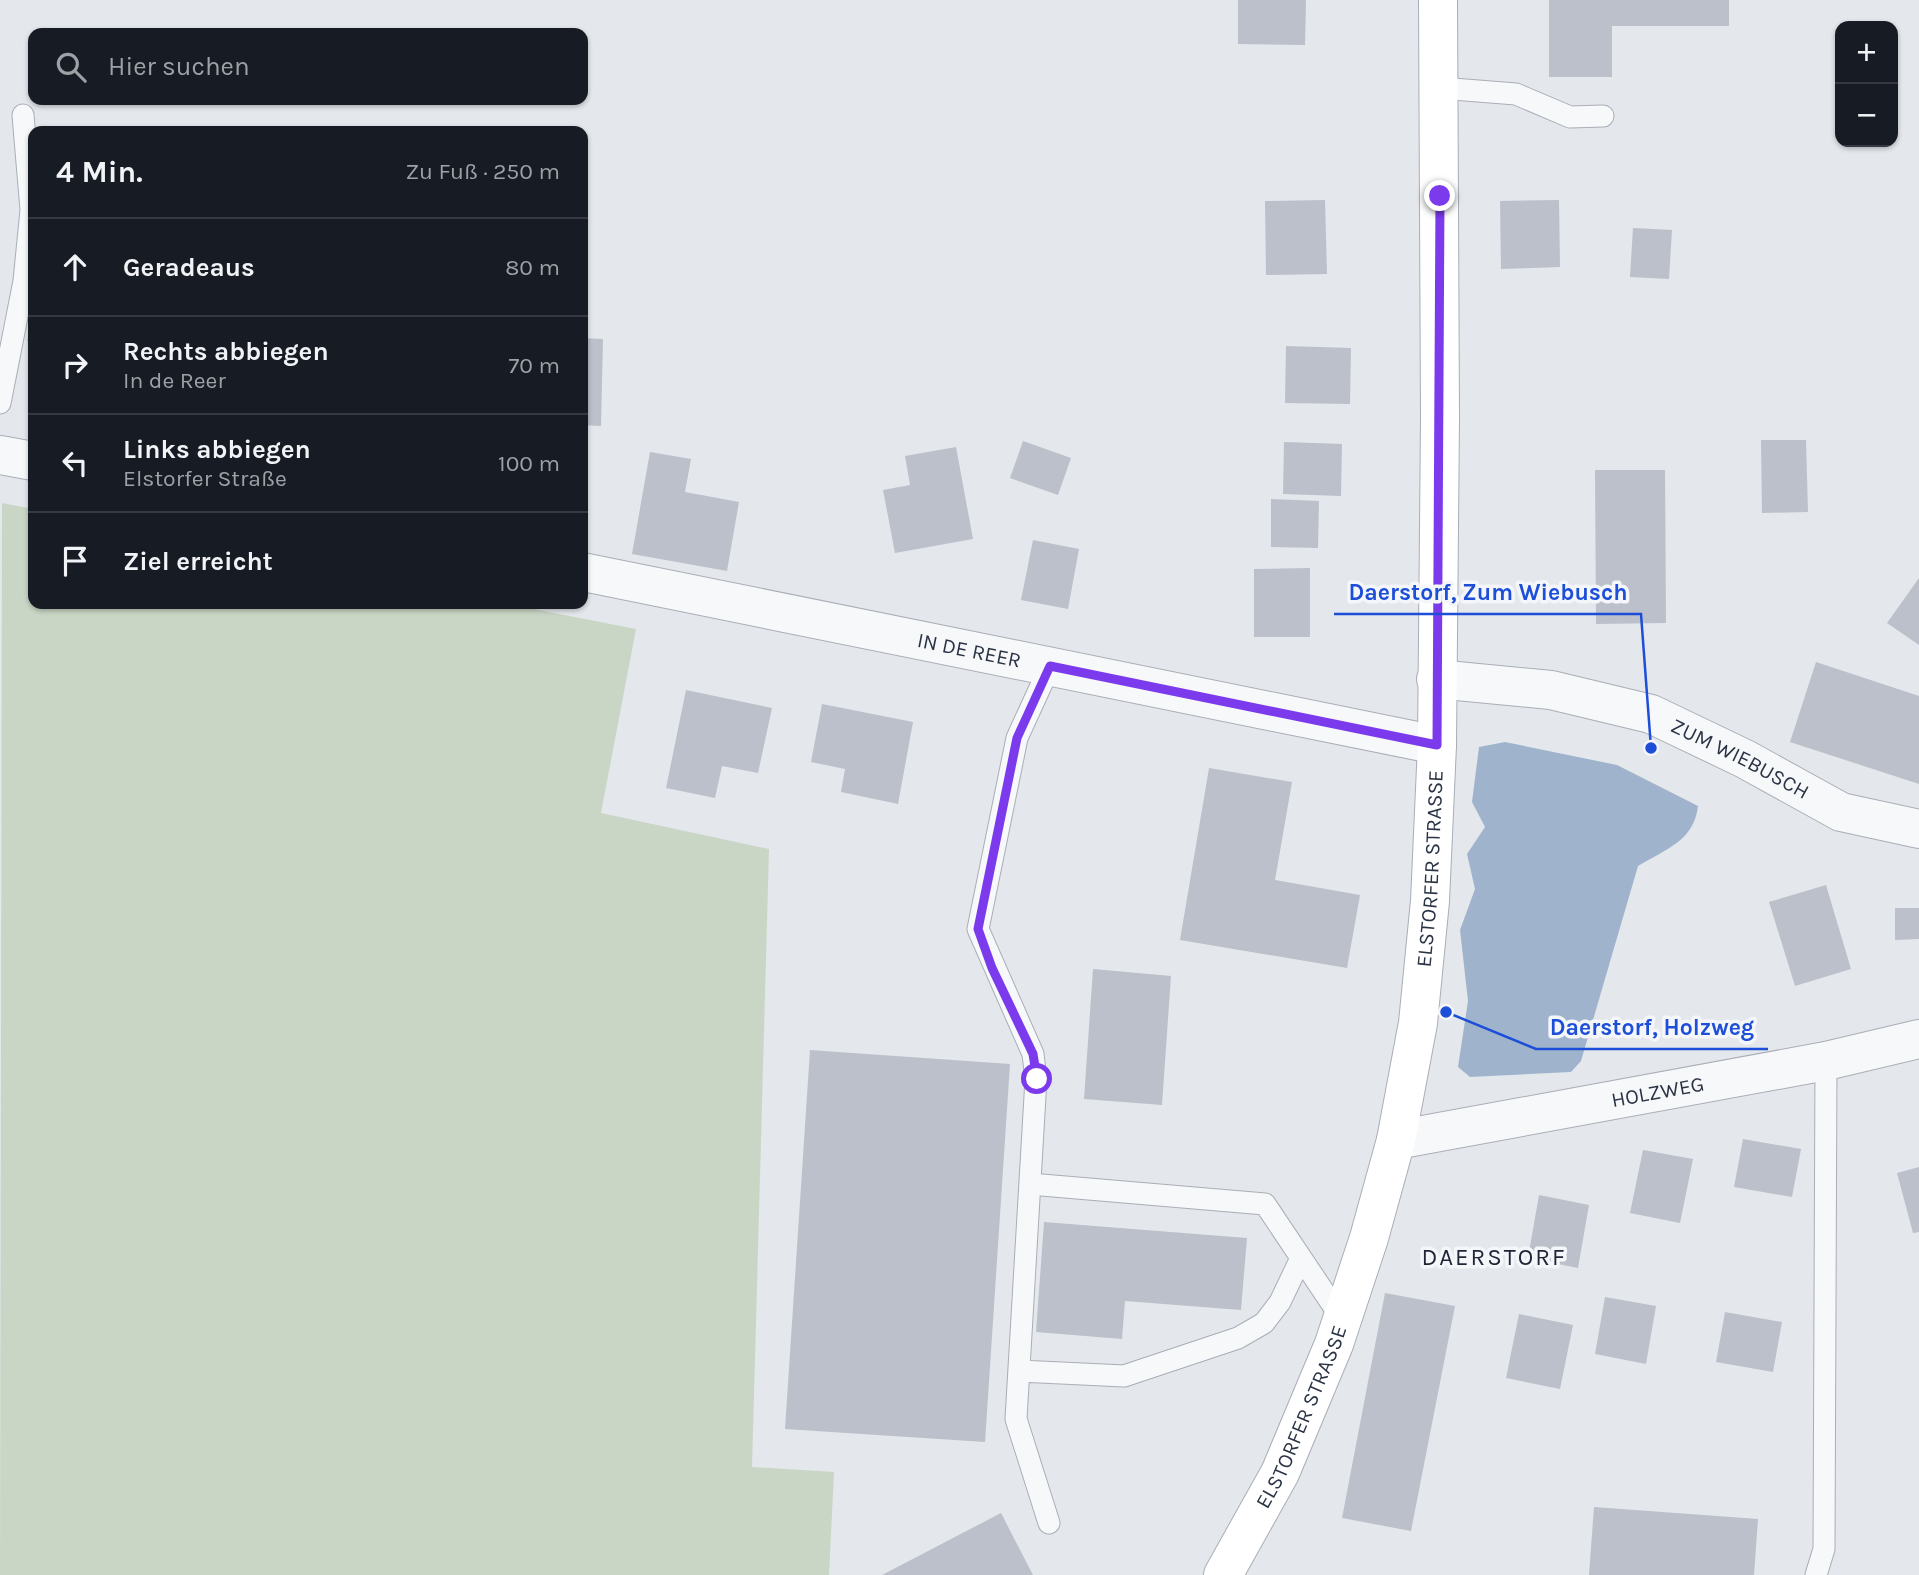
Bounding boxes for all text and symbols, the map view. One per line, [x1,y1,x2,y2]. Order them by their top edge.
map controls [1835,21,1898,147]
button: + [1835,21,1898,84]
search box [28,28,588,105]
icon: search [52,48,90,86]
text: Hier suchen [108,51,250,82]
button: − [1835,84,1898,147]
text: 4 Min. [56,154,143,190]
text: Zu Fuß · 250 m [405,158,560,185]
route end [1424,180,1455,211]
icon: ahead [56,248,94,286]
text: Geradeaus [123,252,255,283]
text: 80 m [505,254,560,281]
text: Rechts abbiegen [123,336,329,367]
icon: right [56,346,94,384]
text: 70 m [509,352,560,379]
text: In de Reer [123,367,226,394]
text: Links abbiegen [123,434,311,465]
icon: left [56,444,94,482]
text: 100 m [498,450,560,477]
text: Elstorfer Straße [123,465,287,492]
icon: arrive [56,542,94,580]
text: Ziel erreicht [123,546,273,577]
callout: Daerstorf, Zum Wiebusch [1334,570,1641,614]
text: Daerstorf, Zum Wiebusch [1348,579,1628,606]
street label: IN DE REER [915,628,1023,672]
street label: ZUM WIEBUSCH [1667,713,1813,804]
street label: ELSTORFER STRASSE [1412,770,1448,968]
callout: Daerstorf, Holzweg [1536,1005,1768,1049]
text: Daerstorf, Holzweg [1550,1014,1754,1041]
route start [1021,1063,1052,1094]
street label: HOLZWEG [1609,1072,1706,1112]
district label: DAERSTORF [1421,1243,1567,1271]
street label: ELSTORFER STRASSE [1251,1322,1351,1512]

